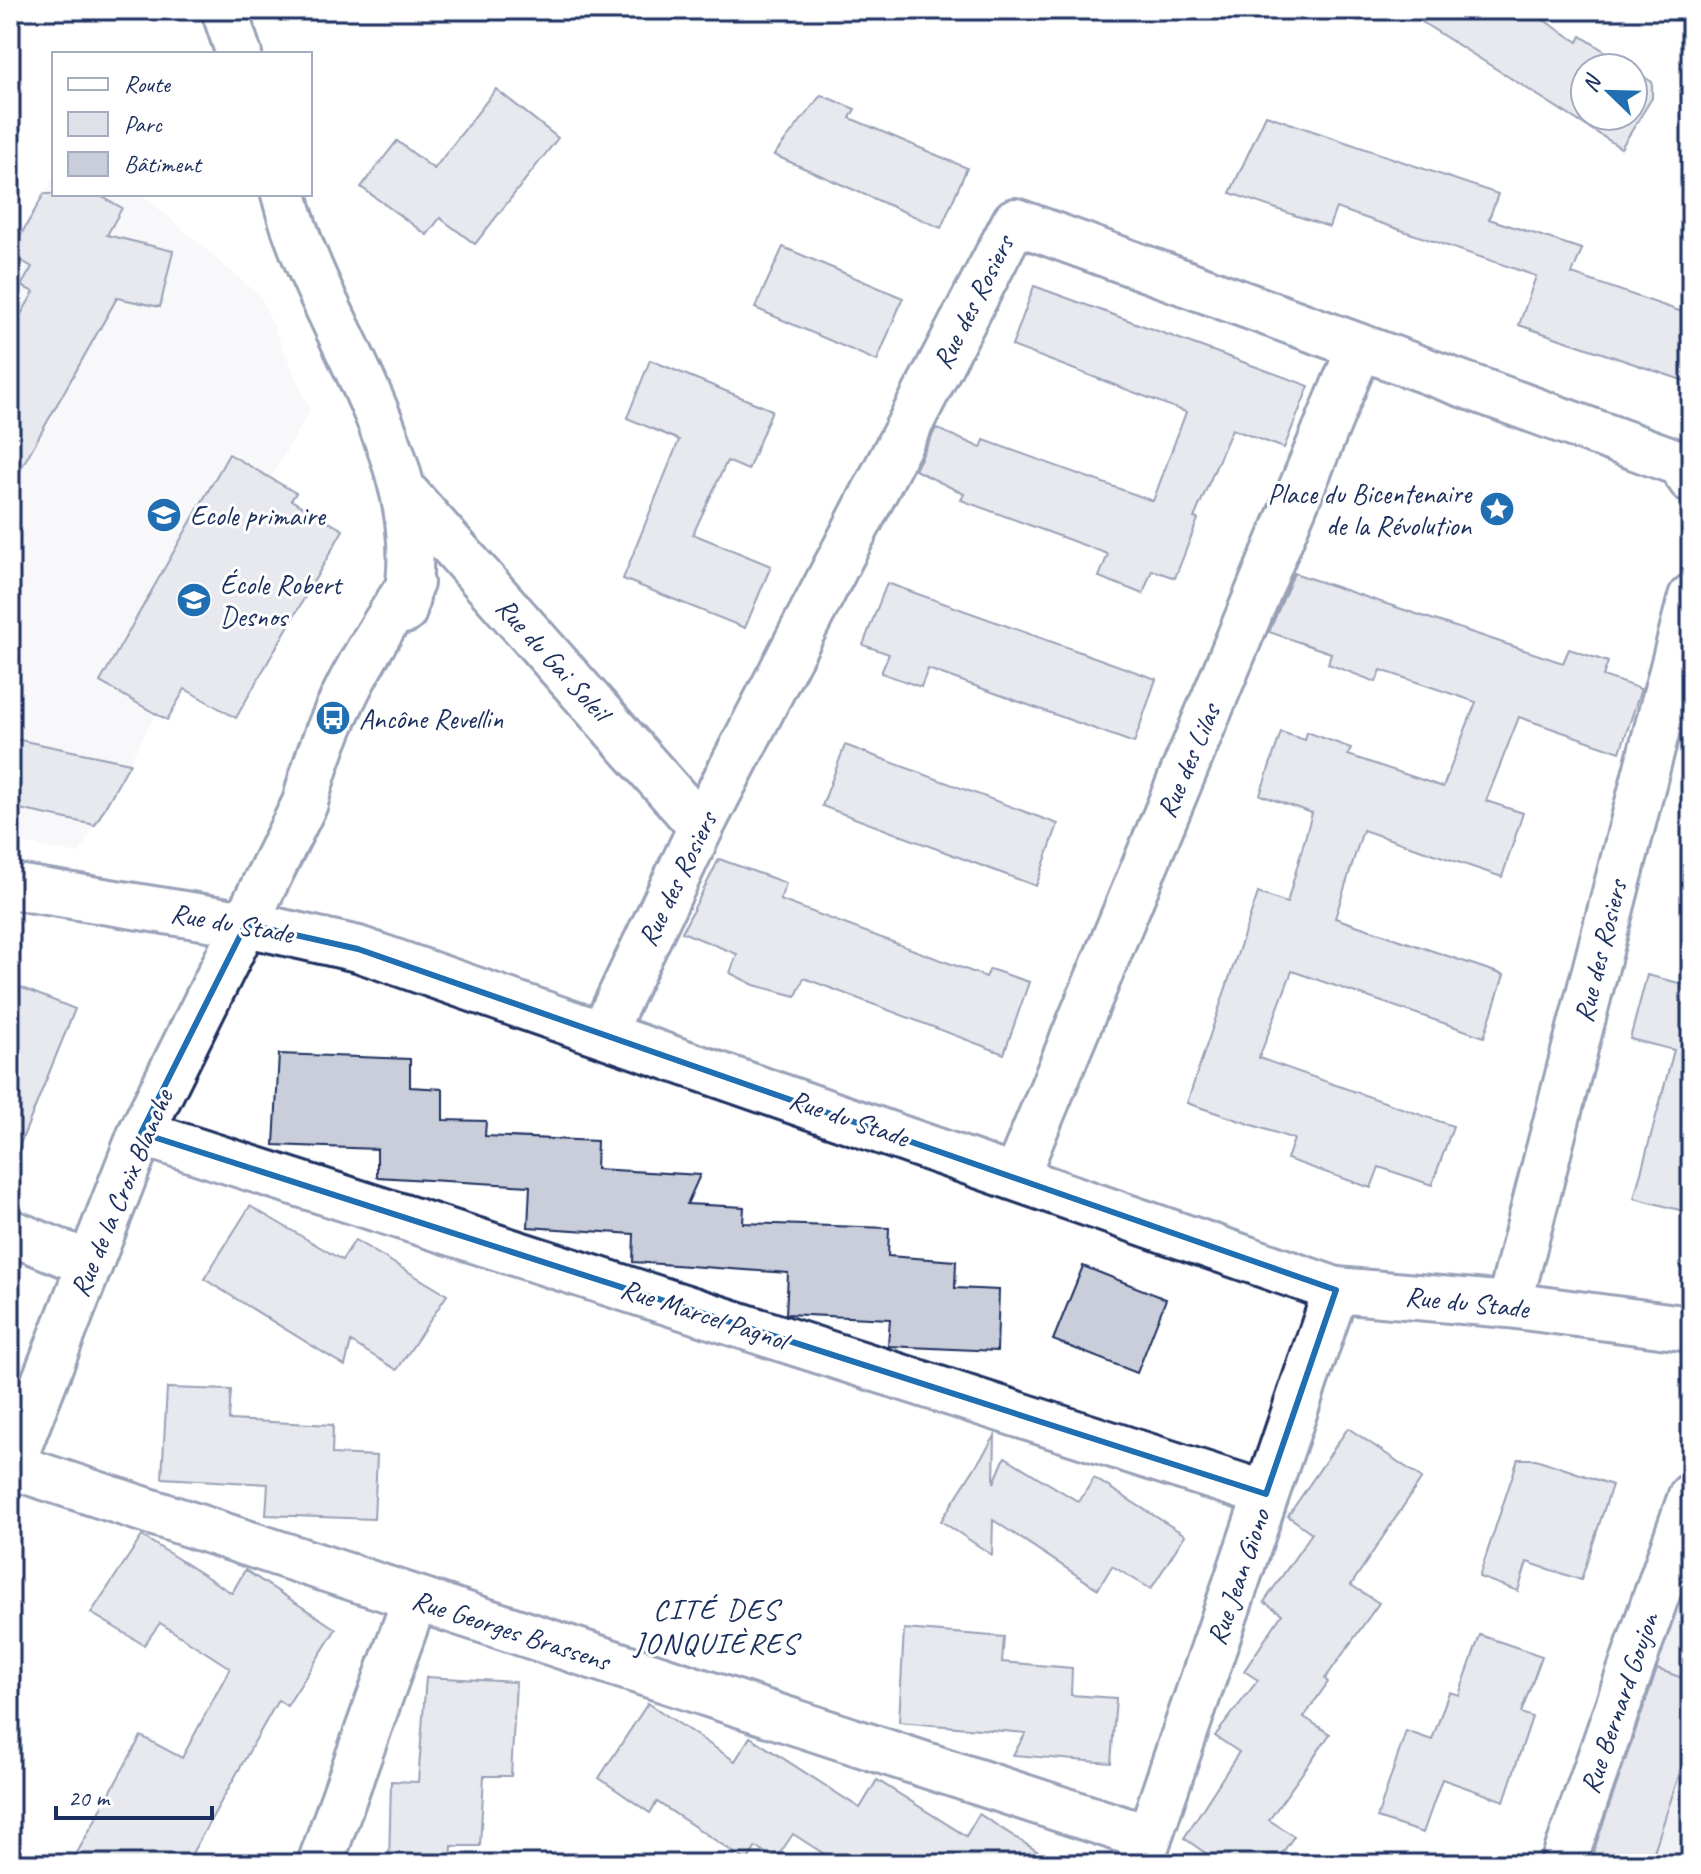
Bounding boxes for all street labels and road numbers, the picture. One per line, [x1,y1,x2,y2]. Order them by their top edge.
street label: Rue des Rosiers [924,227,1023,375]
street label: Rue du Gai Soleil [489,590,621,732]
street label: Rue des Lilas [1148,697,1228,823]
street label: Rue des Rosiers [629,804,726,952]
street label: Rue des Rosiers [1565,874,1635,1026]
street label: Rue du Stade [168,895,298,951]
street label: Rue du Stade [785,1081,915,1155]
street label: Rue de la Croix Blanche [62,1082,181,1302]
street label: Rue Marcel Pagnol [617,1271,796,1359]
street label: Rue du Stade [1404,1278,1532,1326]
street label: Rue Jean Giono [1198,1503,1278,1649]
street label: Rue Georges Brassens [408,1582,616,1679]
street label: Rue Bernard Goujon [1572,1607,1667,1798]

